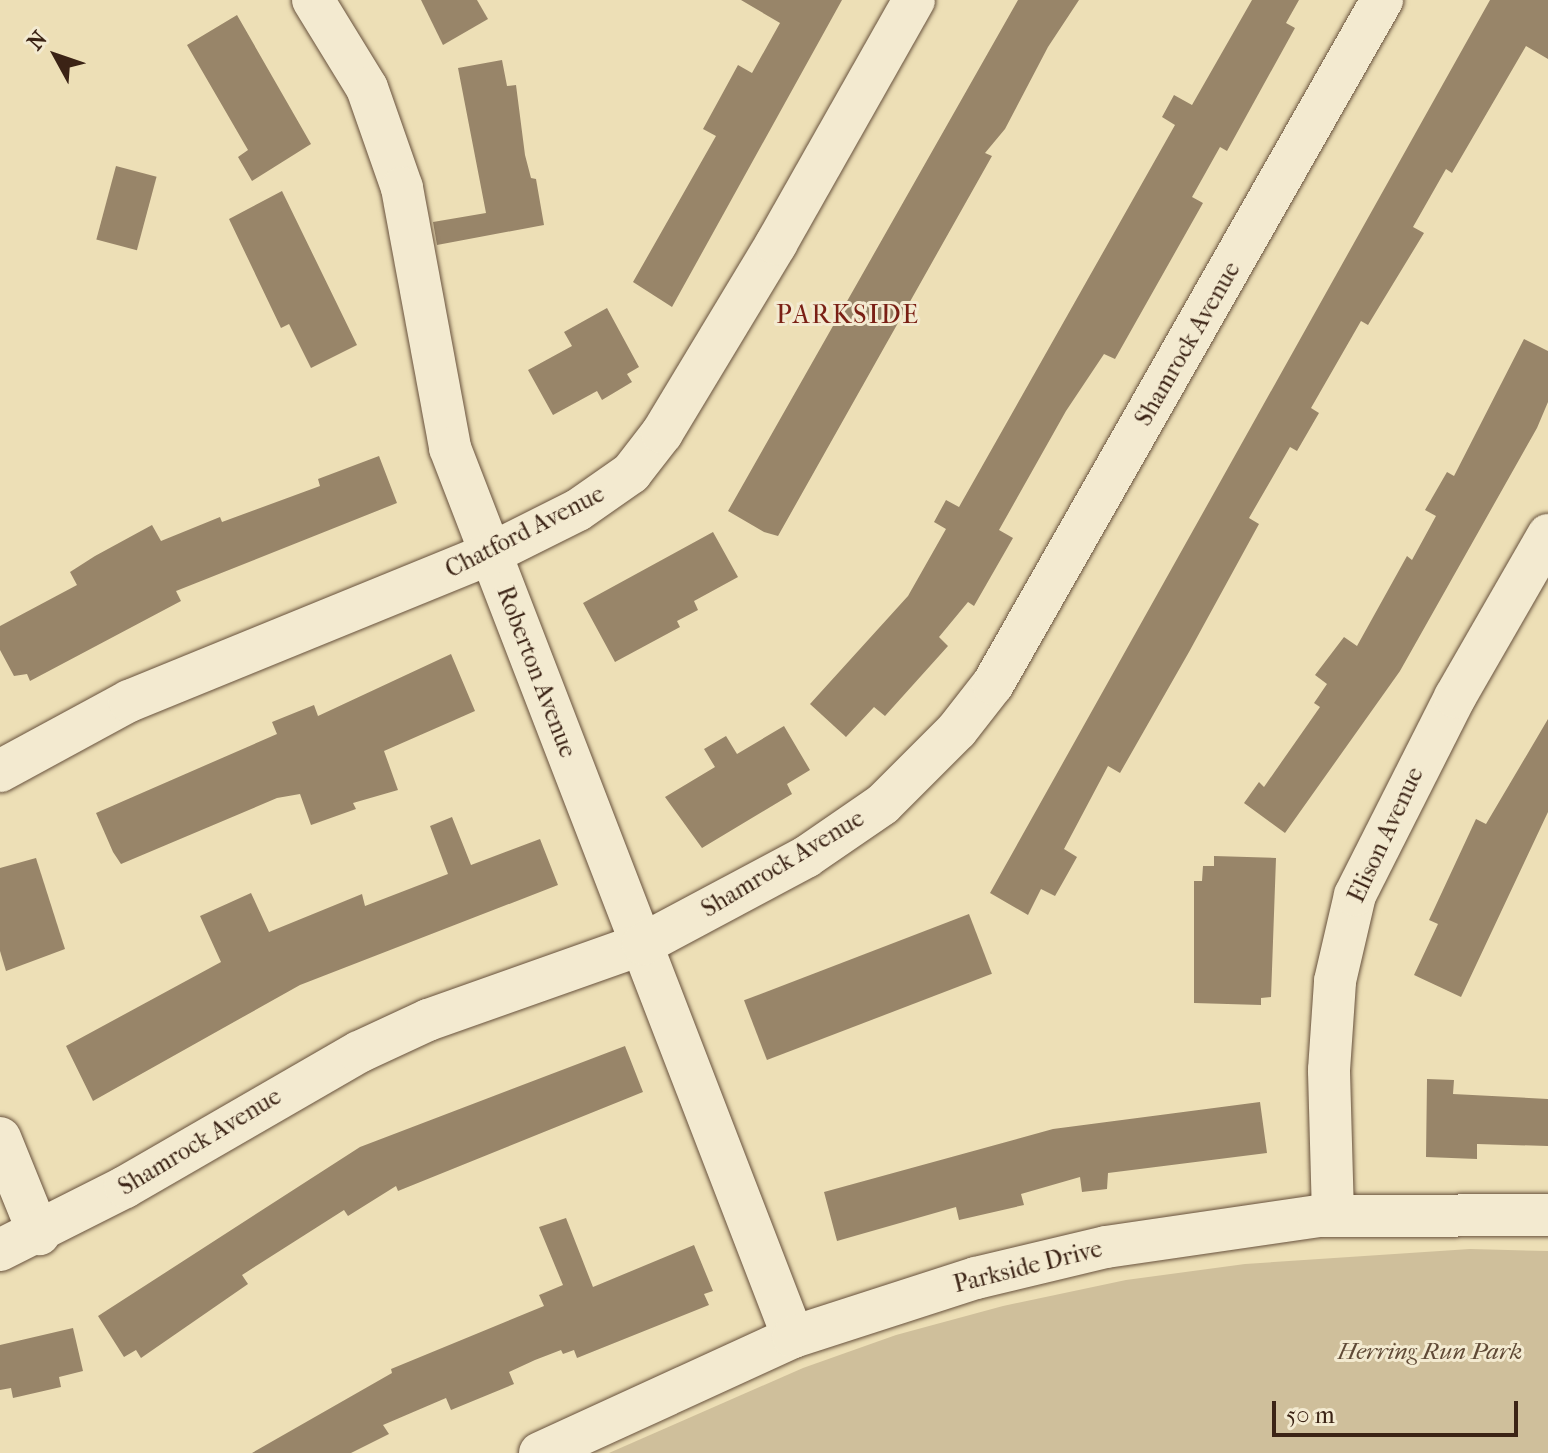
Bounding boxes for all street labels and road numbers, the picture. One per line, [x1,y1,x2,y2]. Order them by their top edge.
street label: Shamrock Avenue [1129,257,1247,431]
street label: Chatford Avenue [441,480,609,584]
street label: Roberton Avenue [490,582,582,762]
street label: Elison Avenue [1342,763,1430,907]
street label: Shamrock Avenue [696,804,870,924]
street label: Shamrock Avenue [113,1082,287,1202]
street label: Parkside Drive [951,1235,1105,1299]

